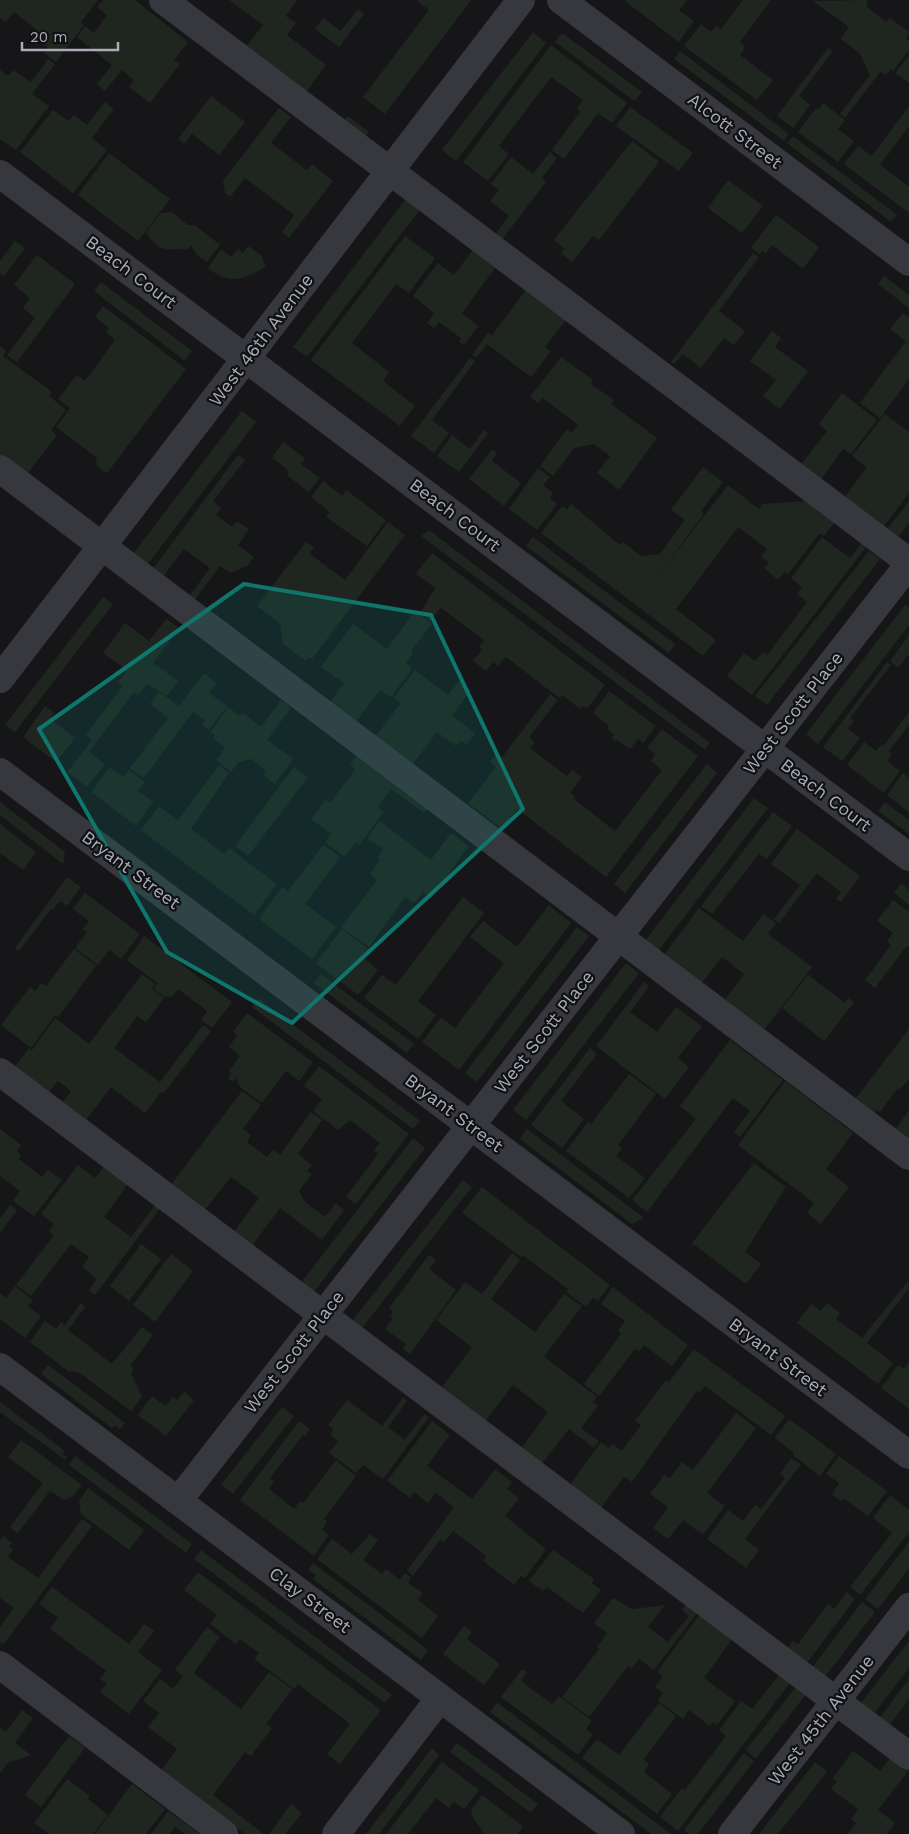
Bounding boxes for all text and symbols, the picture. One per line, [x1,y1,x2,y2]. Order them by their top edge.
scale bar [22,20,119,52]
text: 20 m [30,28,68,46]
street label: Alcott Street [684,88,787,173]
street label: Beach Court [82,231,181,313]
street label: West 46th Avenue [204,270,317,410]
street label: Beach Court [406,474,505,556]
street label: West Scott Place [738,647,847,778]
street label: Beach Court [777,754,876,836]
street label: Bryant Street [78,826,185,914]
street label: West Scott Place [489,966,598,1097]
street label: Bryant Street [401,1069,508,1157]
street label: West Scott Place [239,1286,348,1417]
street label: Bryant Street [725,1313,832,1401]
street label: Clay Street [265,1562,356,1637]
street label: West 45th Avenue [763,1650,878,1789]

